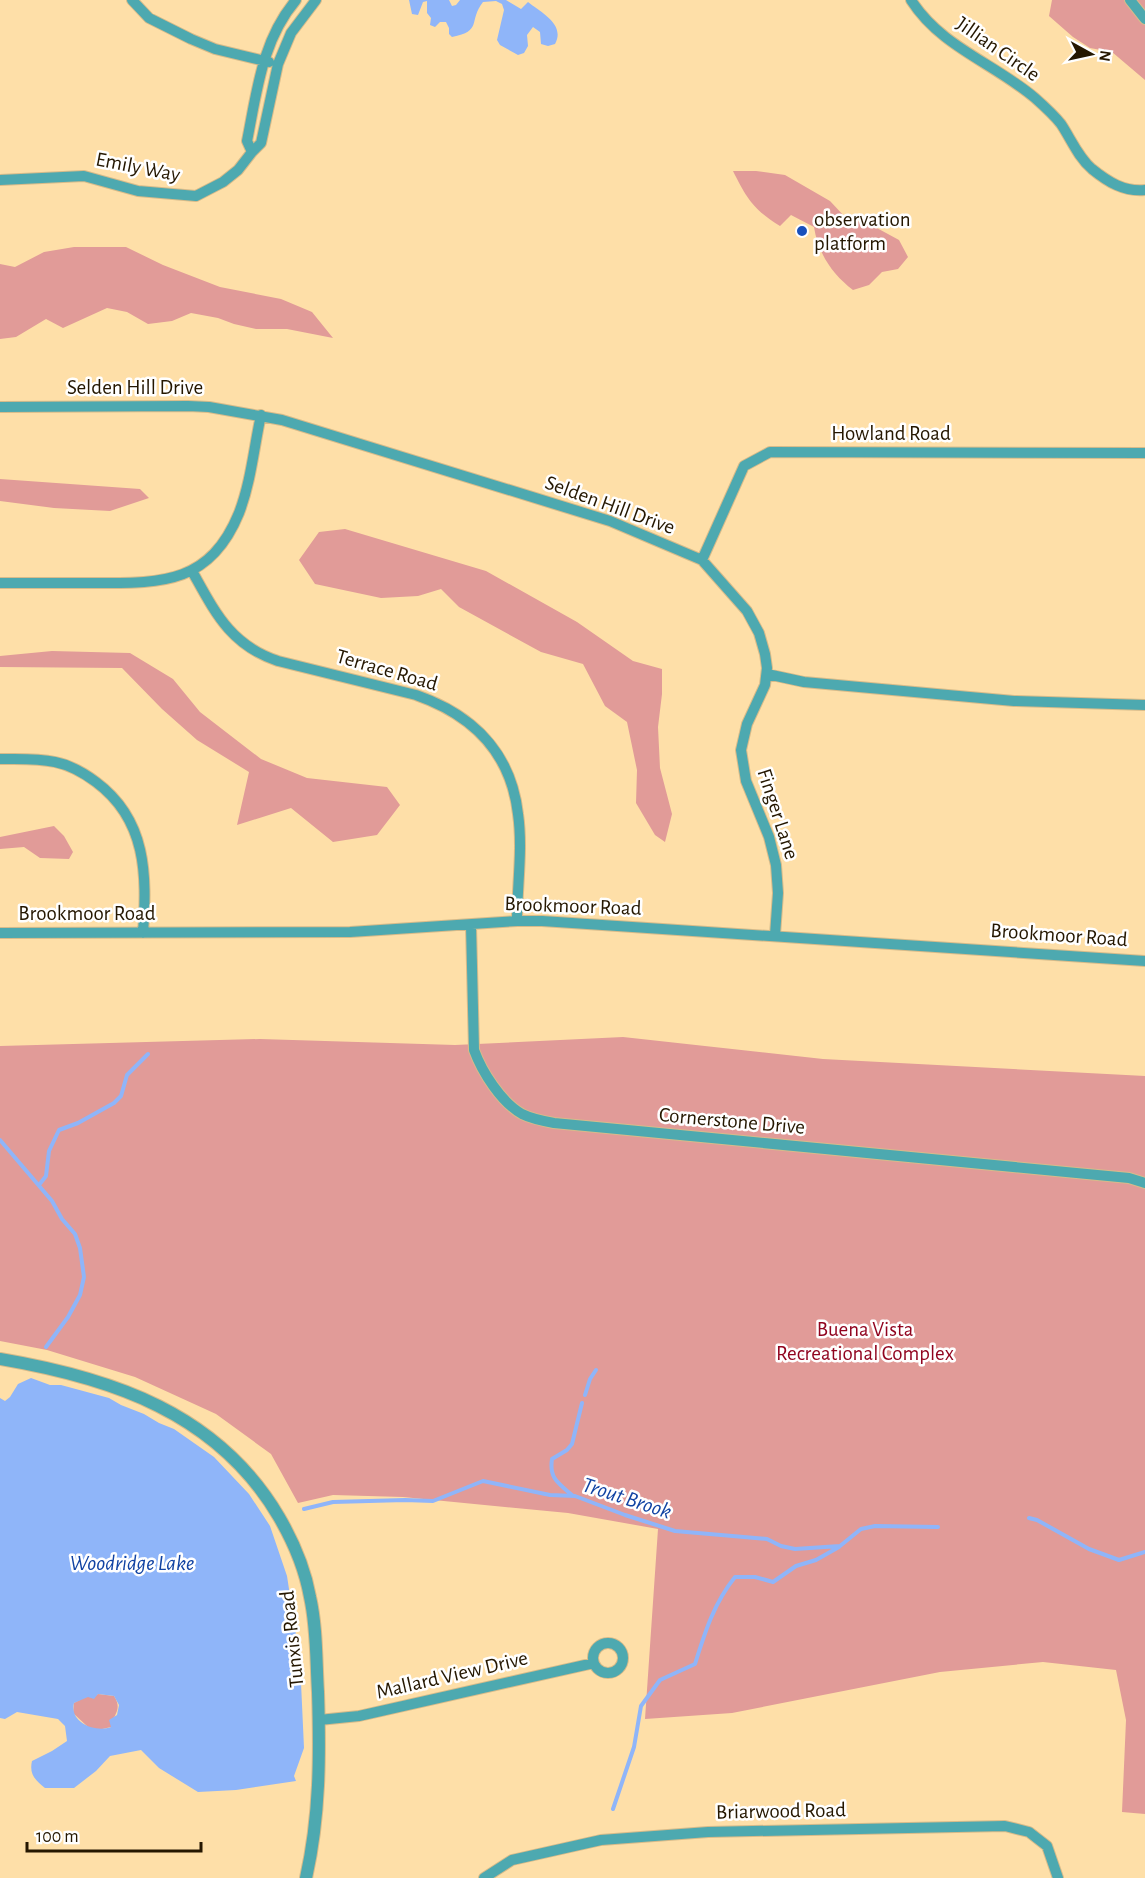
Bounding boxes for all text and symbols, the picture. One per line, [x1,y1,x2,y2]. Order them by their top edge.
street label: Jillian Circle [952,13,1044,85]
north arrow [1061,24,1121,84]
text: N [1096,49,1114,63]
street label: Emily Way [94,149,182,185]
place label: observation platform [814,209,911,254]
marker: observation platform [795,224,809,238]
street label: Selden Hill Drive [67,377,203,398]
street label: Howland Road [831,423,951,444]
street label: Selden Hill Drive [542,472,678,538]
street label: Terrace Road [334,645,440,695]
street label: Finger Lane [753,766,803,862]
street label: Brookmoor Road [504,893,642,919]
street label: Brookmoor Road [18,903,156,924]
street label: Brookmoor Road [990,920,1128,950]
street label: Cornerstone Drive [658,1104,806,1138]
park label: Buena Vista Recreational Complex [776,1319,954,1364]
water label: Trout Brook [580,1473,674,1523]
water label: Woodridge Lake [70,1552,194,1574]
street label: Tunxis Road [276,1589,308,1688]
street label: Mallard View Drive [374,1647,530,1703]
street label: Briarwood Road [716,1799,846,1823]
scale bar [27,1815,201,1853]
text: 100 m [36,1828,79,1846]

